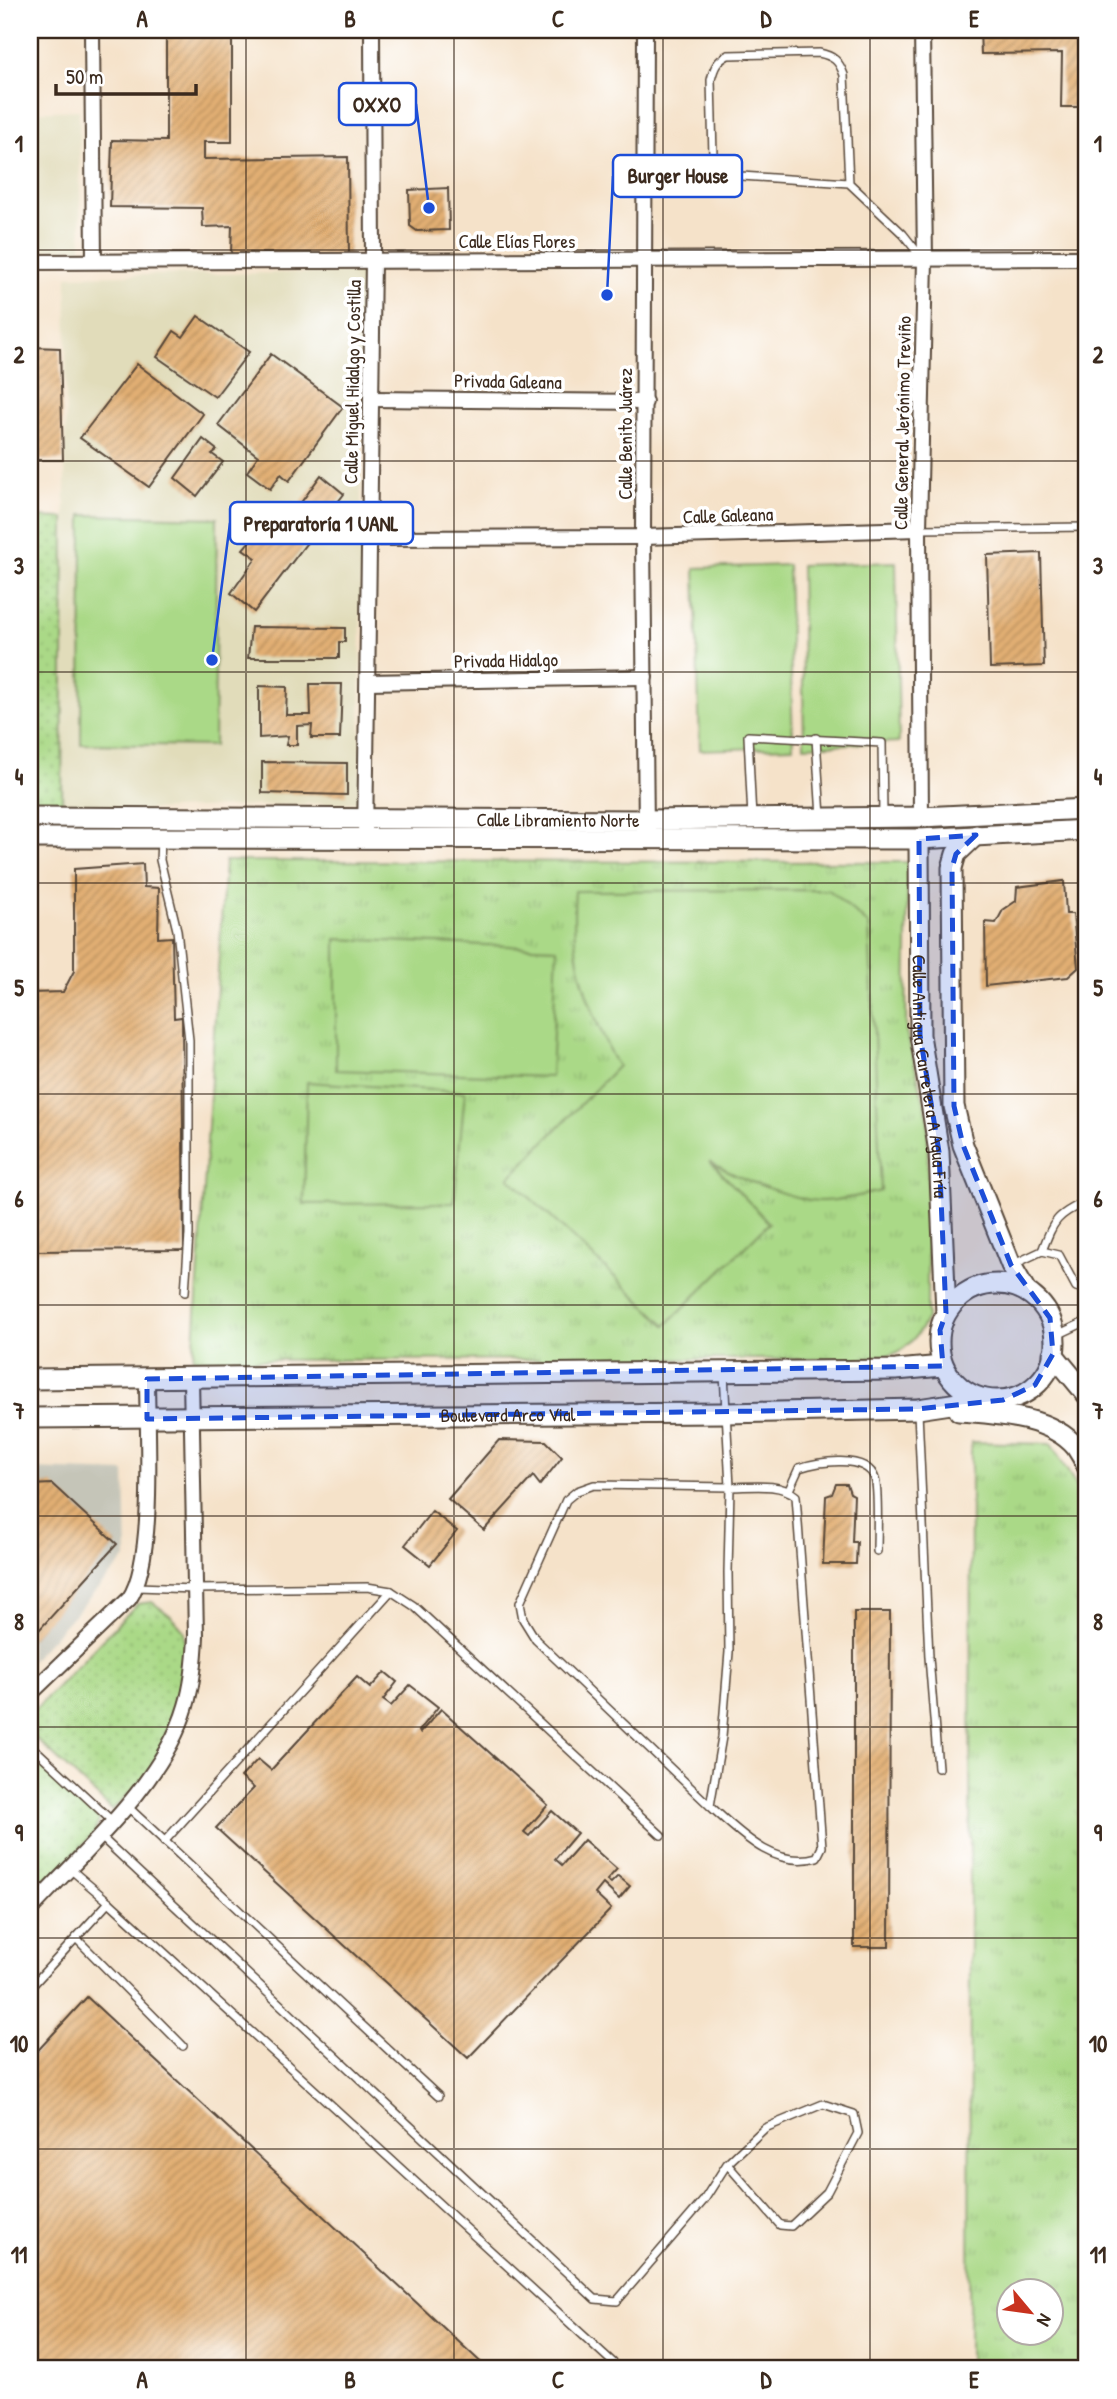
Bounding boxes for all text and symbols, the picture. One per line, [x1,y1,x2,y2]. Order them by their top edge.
text: A [136,3,148,34]
text: B [344,3,356,34]
text: C [552,3,564,34]
text: D [761,3,773,34]
text: E [969,3,980,34]
scale bar [56,52,196,96]
text: 50 m [66,62,103,91]
callout: OXXO [339,83,416,125]
text: OXXO [353,90,402,119]
text: 1 [15,128,23,159]
text: 1 [1094,128,1102,159]
callout: Burger House [613,155,742,197]
text: Burger House [628,161,729,191]
street label: Calle Elías Flores [459,228,575,254]
street label: Calle Miguel Hidalgo y Costilla [337,279,367,484]
street label: Calle General Jerónimo Treviño [887,315,917,530]
text: 2 [14,339,25,370]
text: 2 [1093,339,1104,370]
street label: Privada Galeana [454,367,563,395]
street label: Calle Benito Juárez [612,368,638,500]
street label: Calle Galeana [682,500,774,530]
callout: Preparatoría 1 UANL [230,502,413,544]
text: Preparatoría 1 UANL [244,509,399,539]
text: 3 [14,550,24,581]
text: 3 [1093,550,1103,581]
street label: Privada Hidalgo [454,646,559,674]
text: 4 [15,761,24,792]
text: 4 [1094,761,1103,792]
street label: Calle Libramiento Norte [476,806,640,833]
street label: Calle Antigua Carretera A Agua Fría [907,954,954,1199]
text: 5 [14,972,24,1003]
text: 5 [1093,972,1103,1003]
text: 6 [14,1183,24,1214]
text: 6 [1093,1183,1103,1214]
text: 7 [12,1395,25,1426]
text: 7 [1091,1395,1104,1426]
street label: Boulevard Arco Vial [440,1401,577,1428]
text: 8 [14,1606,24,1637]
text: 8 [1093,1606,1103,1637]
text: 9 [15,1817,24,1848]
text: 9 [1094,1817,1103,1848]
text: 10 [10,2028,28,2059]
text: 10 [1089,2028,1107,2059]
text: 11 [11,2239,27,2270]
text: 11 [1090,2239,1106,2270]
north arrow [995,2276,1064,2346]
text: N [1031,2310,1059,2331]
text: A [136,2364,148,2395]
text: B [344,2364,356,2395]
text: C [552,2364,564,2395]
text: D [761,2364,773,2395]
text: E [969,2364,980,2395]

